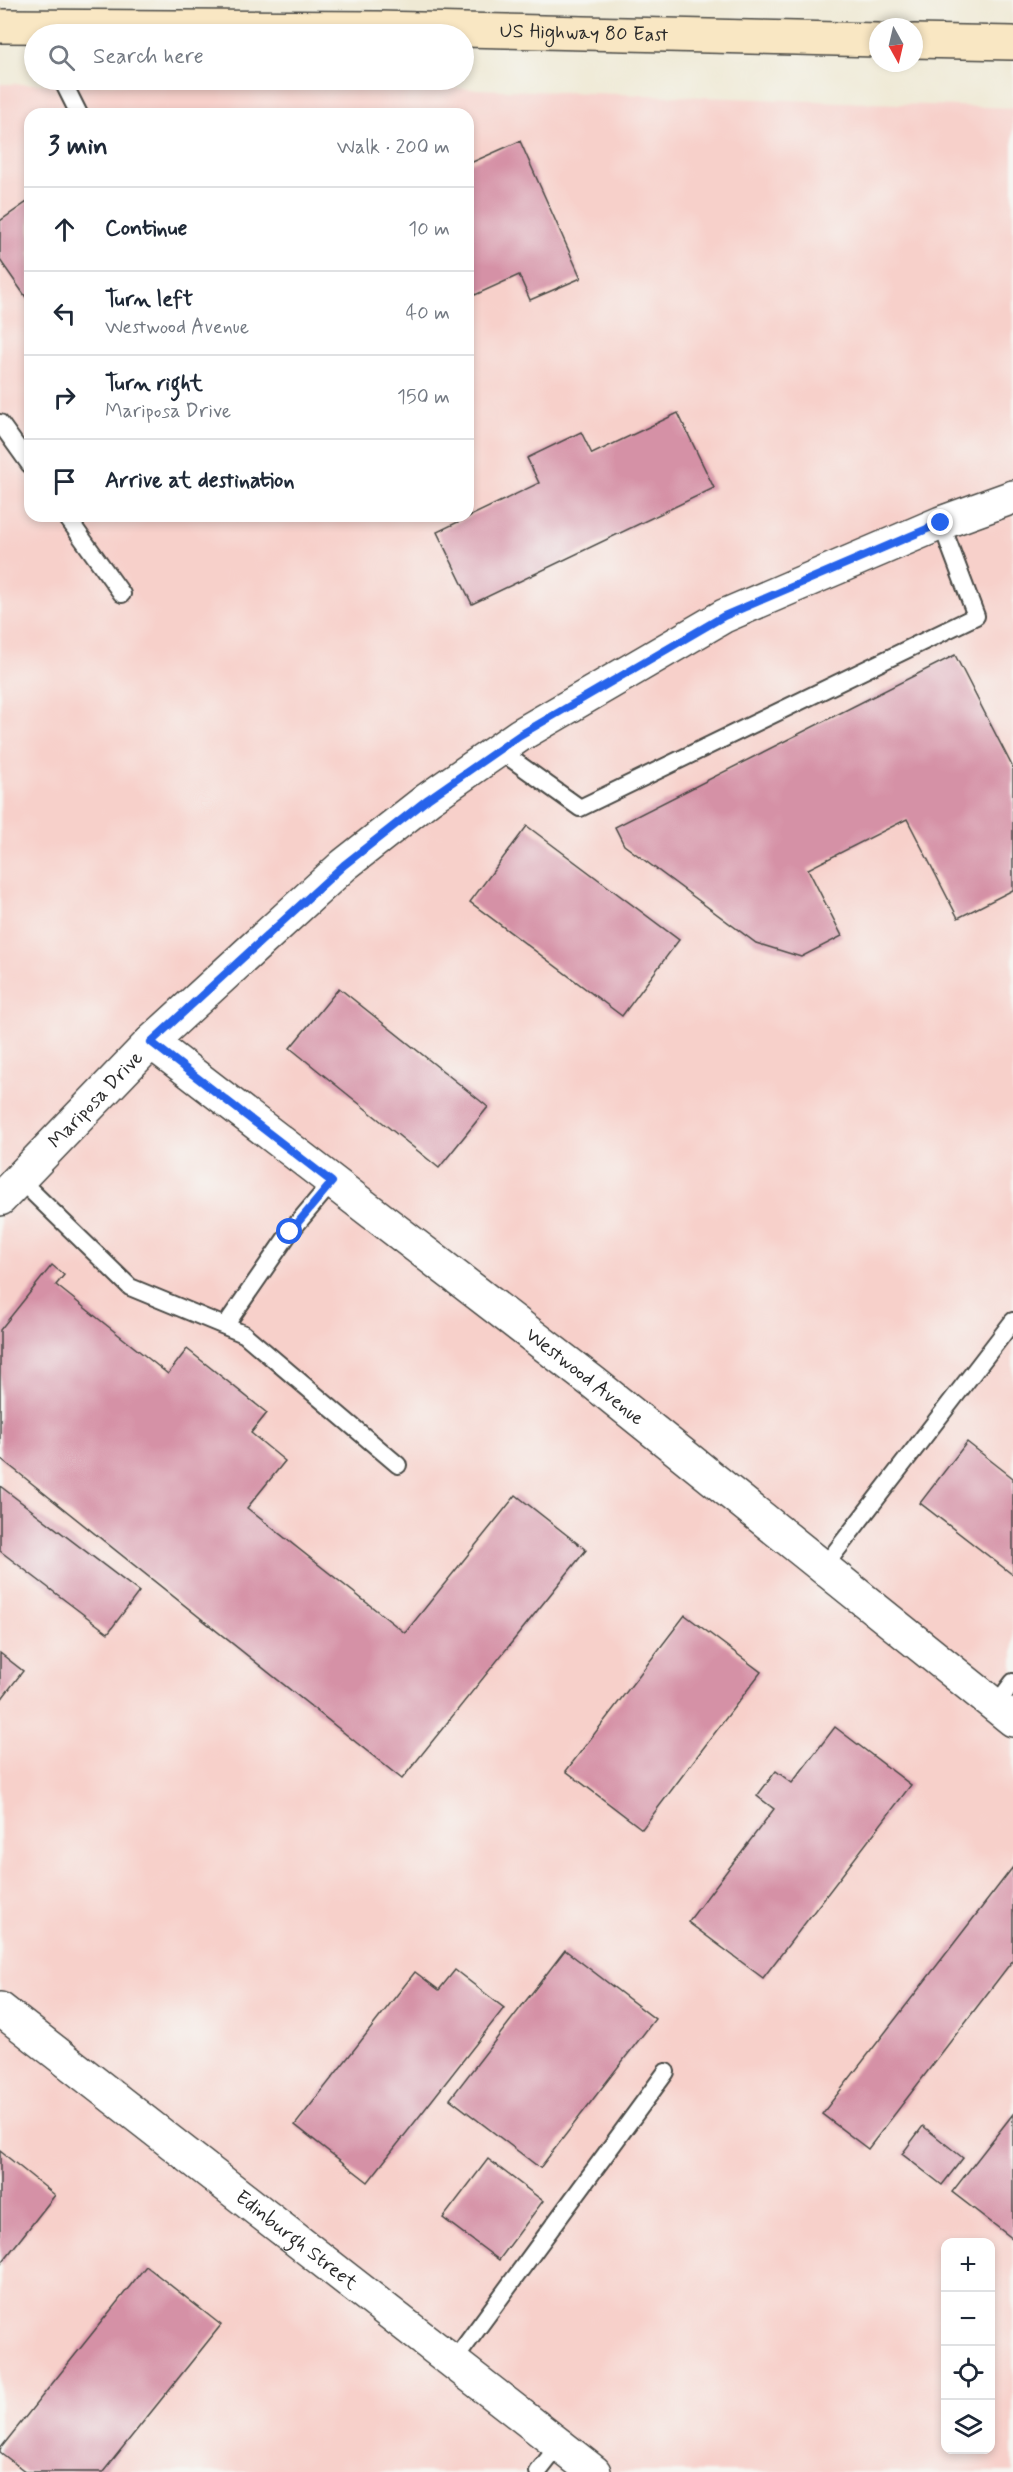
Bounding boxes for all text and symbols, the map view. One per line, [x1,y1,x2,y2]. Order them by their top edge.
street label: US Highway 80 East [499,17,669,48]
north arrow [869,18,923,72]
search box [24,24,474,90]
icon: search [45,41,78,74]
text: Search here [93,43,204,71]
text: 3 min [48,130,108,164]
text: Walk · 200 m [337,134,450,161]
icon: ahead [48,213,81,246]
text: Continue [105,215,187,243]
text: 10 m [408,216,450,243]
text: Turn left [105,286,193,314]
icon: left [48,297,81,330]
text: 40 m [406,300,450,327]
text: Westwood Avenue [105,314,249,341]
text: Turn right [105,370,203,398]
icon: right [48,381,81,414]
text: 150 m [397,384,450,411]
text: Mariposa Drive [105,398,231,425]
icon: arrive [48,465,81,498]
text: Arrive at destination [105,467,295,495]
route end [927,509,953,535]
street label: Mariposa Drive [42,1045,149,1154]
route start [276,1218,302,1244]
street label: Westwood Avenue [520,1322,650,1432]
street label: Edinburgh Street [230,2184,364,2297]
map controls [941,2238,995,2454]
button: + [941,2238,995,2292]
button: − [941,2292,995,2346]
button: locate [941,2346,995,2400]
button: layers [941,2400,995,2454]

